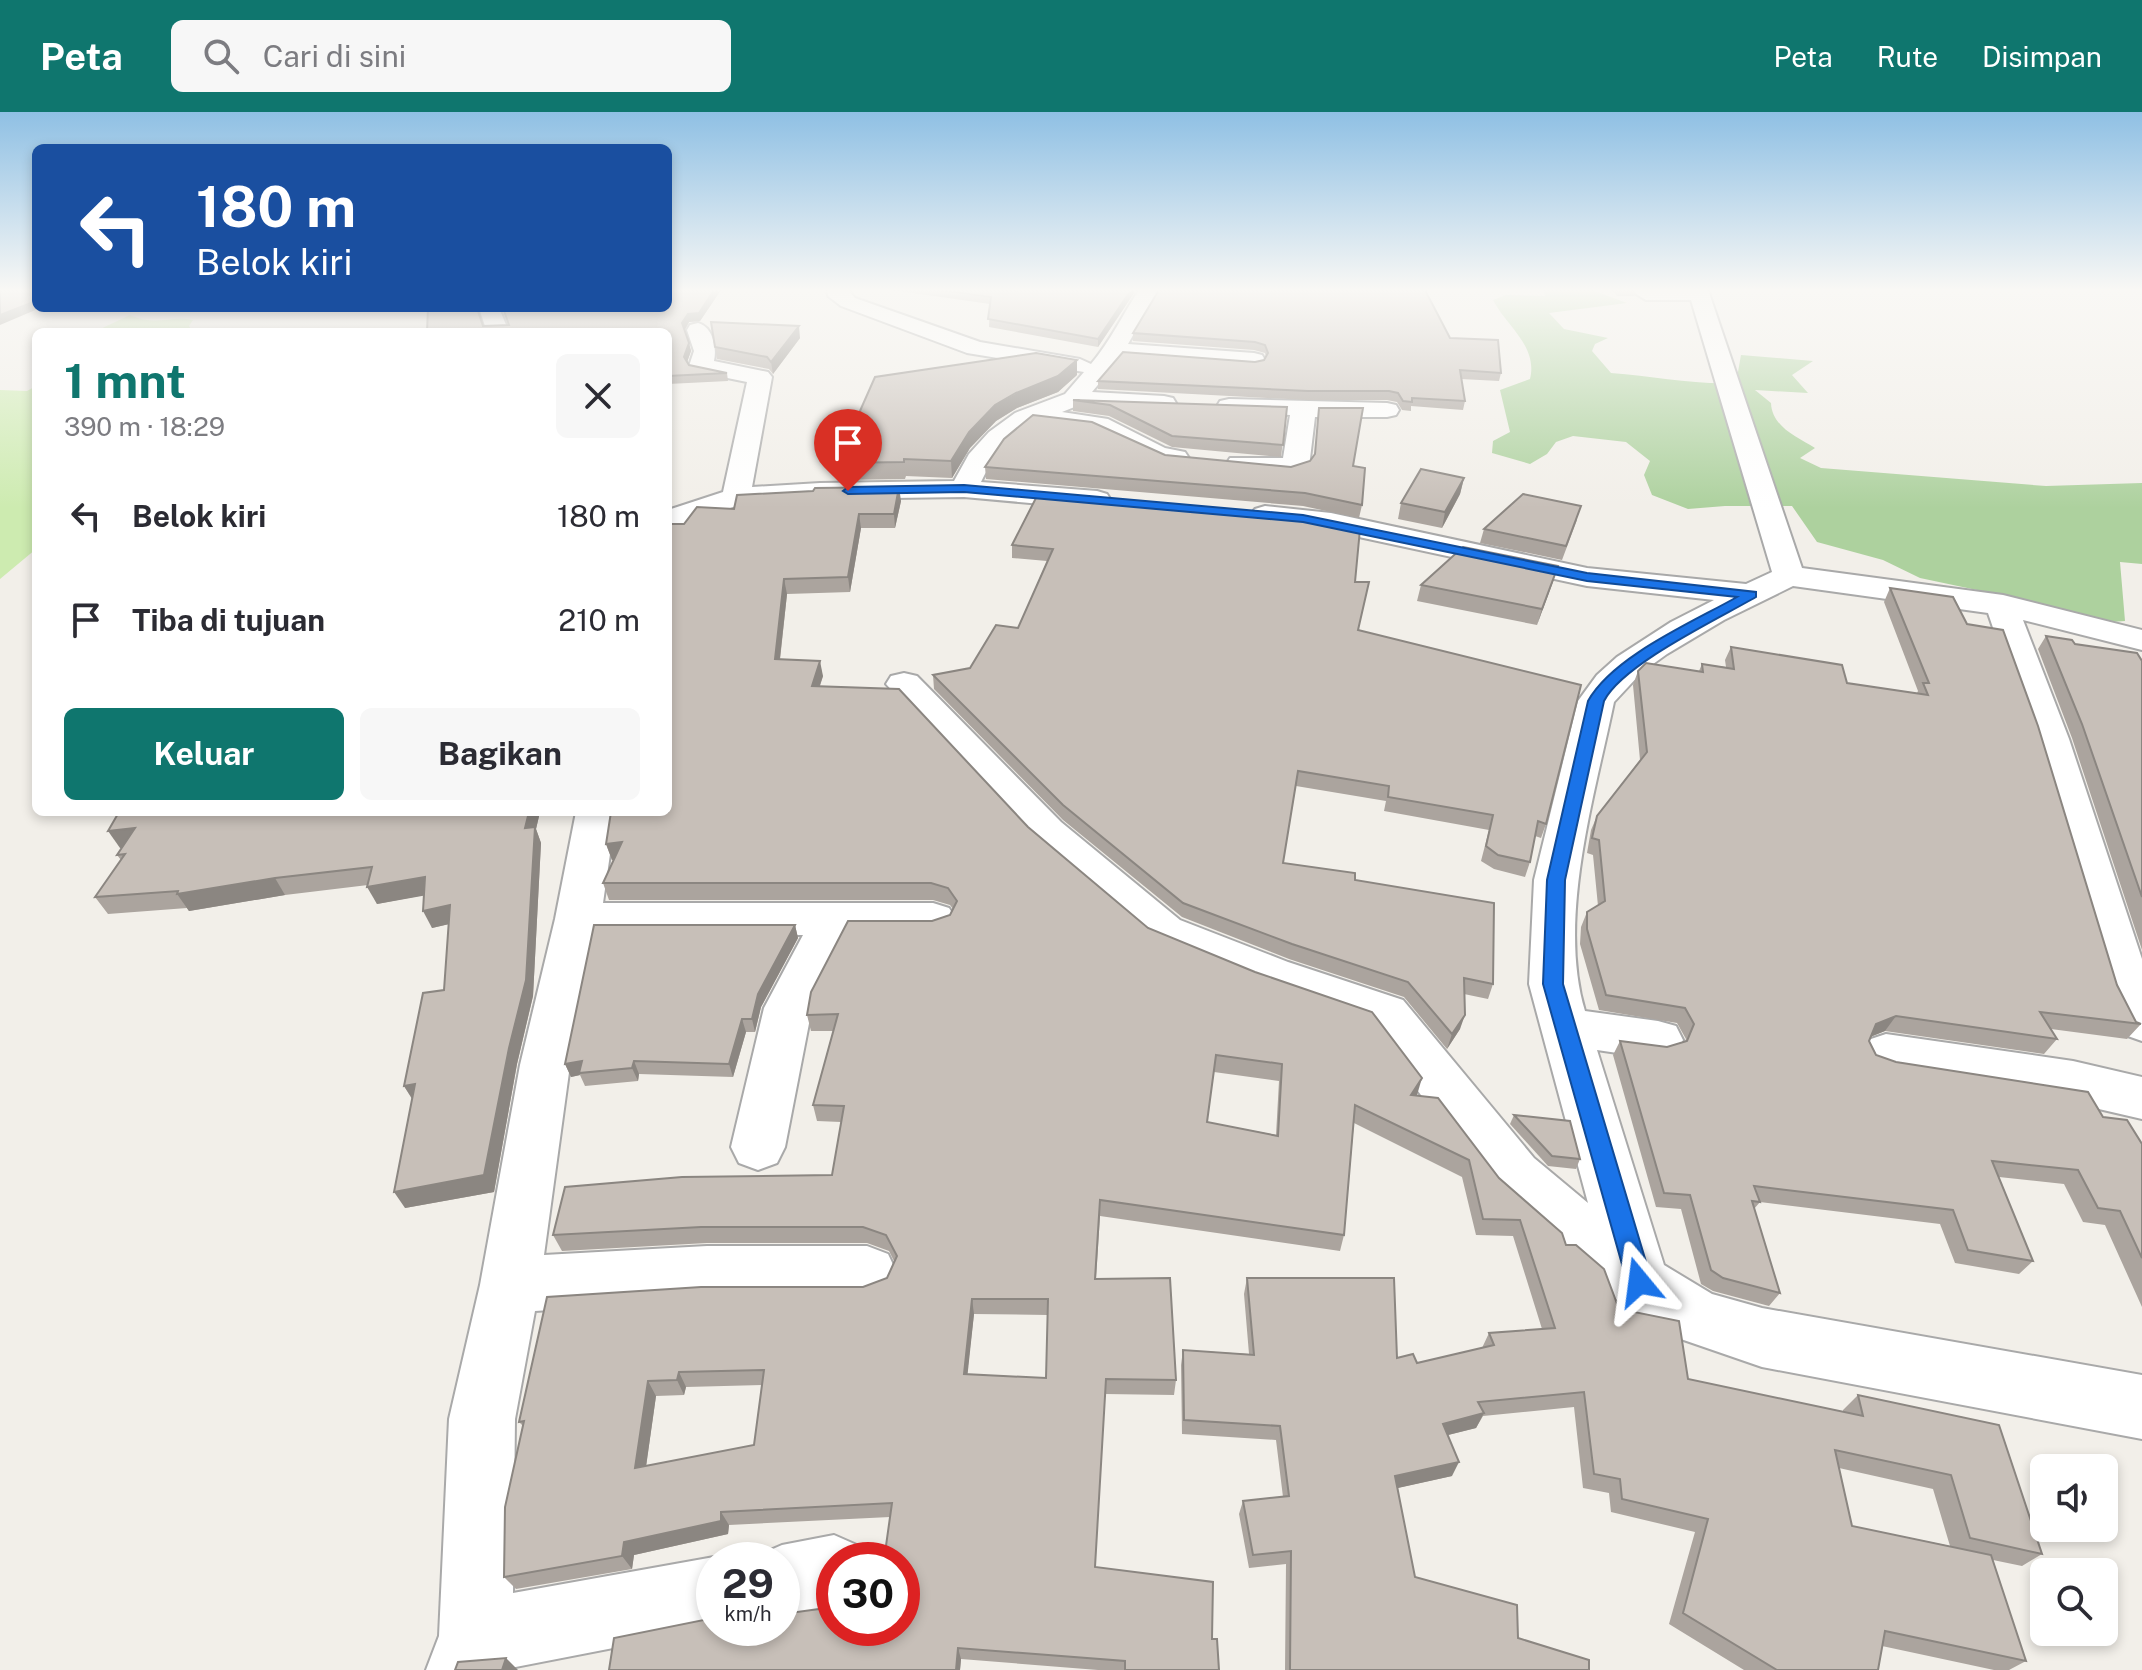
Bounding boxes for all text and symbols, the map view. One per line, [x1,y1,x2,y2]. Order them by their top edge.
search box [171,20,731,92]
text: Peta [40,34,123,79]
icon: search [199,34,243,78]
text: Cari di sini [263,38,406,74]
text: Peta [1774,40,1833,73]
text: Rute [1877,40,1938,73]
text: Disimpan [1982,40,2102,73]
text: 180 m [196,174,356,240]
icon: left [64,176,168,280]
text: Belok kiri [196,241,352,283]
text: 1 mnt [64,352,186,409]
button: close [556,354,640,438]
pin [814,409,882,491]
text: 390 m · 18:29 [64,411,225,442]
icon: arrive [826,421,870,465]
icon: left [64,494,108,538]
text: Belok kiri [132,498,266,534]
text: 180 m [557,498,640,534]
icon: arrive [64,598,108,642]
text: Tiba di tujuan [132,602,325,638]
text: 210 m [558,602,640,638]
button: Keluar [64,708,344,800]
button: Bagikan [360,708,640,800]
position arrow [1597,1240,1681,1324]
map controls [2030,1454,2118,1646]
button: sound [2030,1454,2118,1542]
speed limit sign: 30 [816,1542,920,1646]
button: search [2030,1558,2118,1646]
text: 29 [722,1560,774,1607]
text: km/h [724,1602,772,1626]

